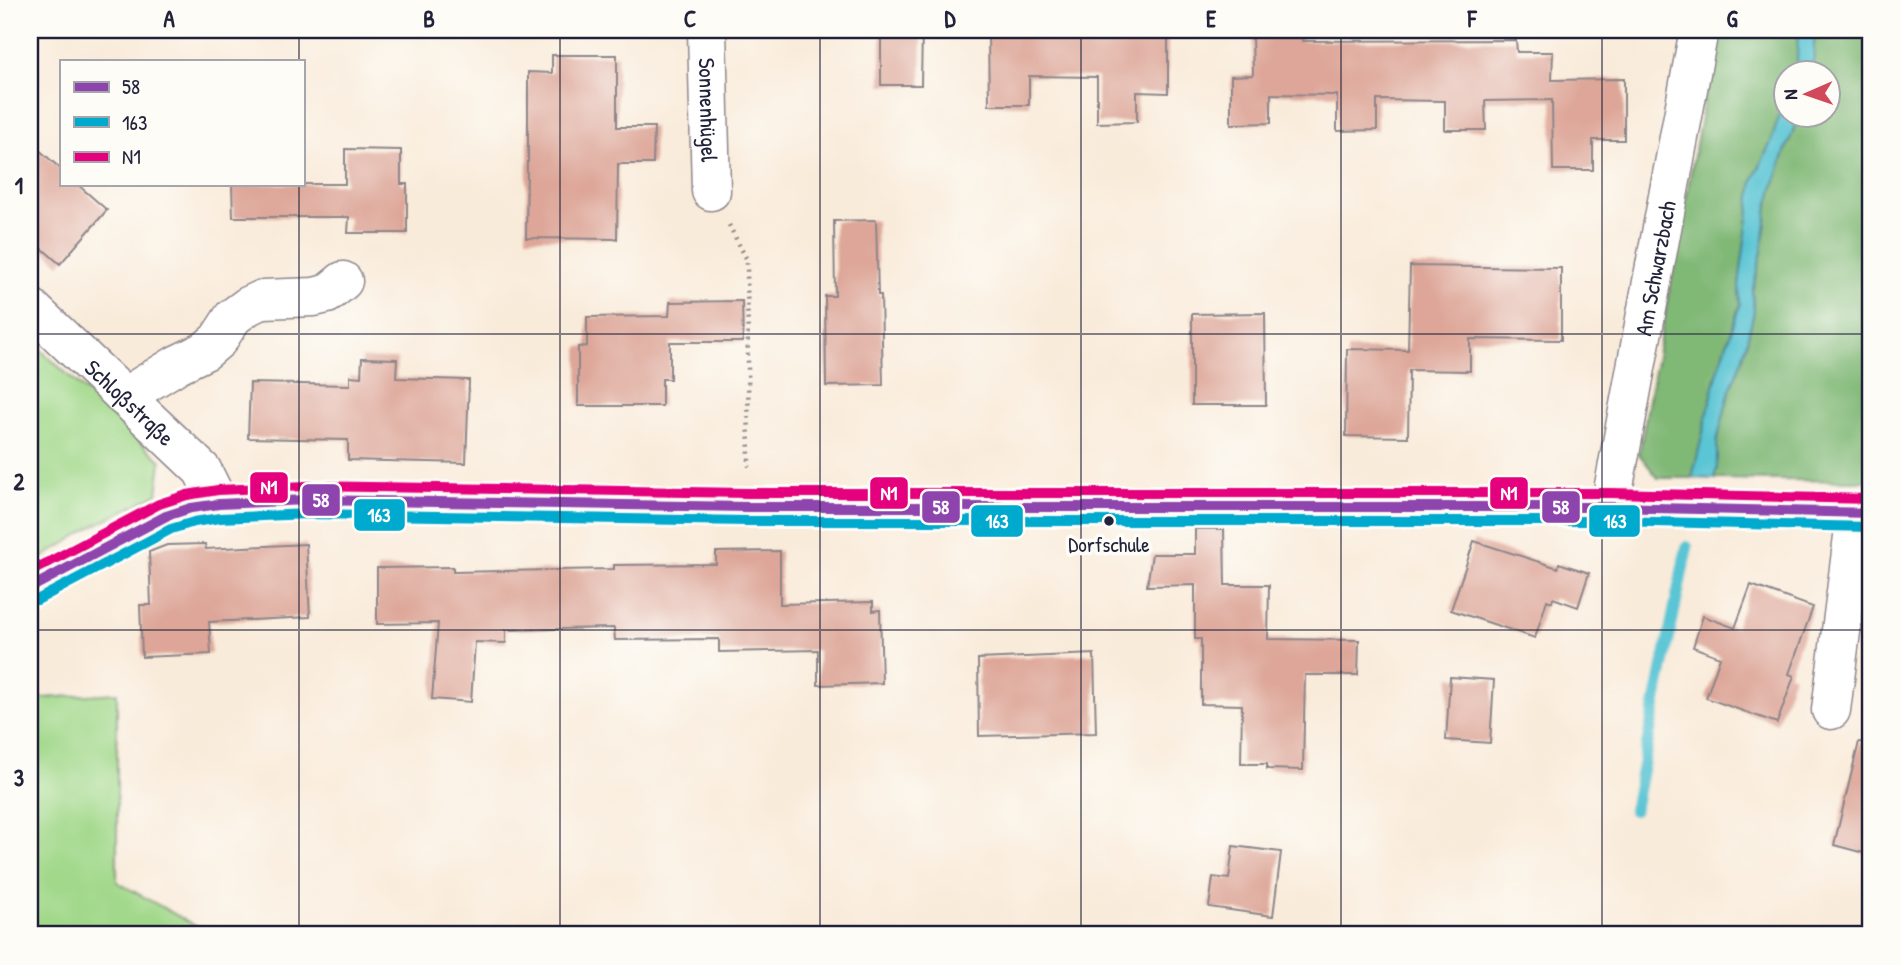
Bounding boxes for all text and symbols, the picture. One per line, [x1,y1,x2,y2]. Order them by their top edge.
text: A [163,3,175,34]
text: B [423,3,435,34]
text: C [684,3,696,34]
text: D [945,3,957,34]
text: E [1206,3,1217,34]
text: F [1467,3,1478,34]
text: G [1726,3,1738,34]
street label: Sonnenhügel [692,57,726,164]
legend [60,60,304,186]
north arrow [1772,60,1842,130]
text: 58 [122,72,140,101]
text: N [1777,89,1803,100]
text: 163 [122,108,147,137]
text: N1 [122,142,141,171]
text: 1 [15,170,23,201]
street label: Am Schwarzbach [1627,198,1682,338]
street label: Schloßstraße [79,352,182,452]
text: 2 [14,466,25,497]
line badge: N1 [249,471,289,504]
text: N1 [260,474,278,500]
line badge: N1 [869,476,909,510]
line badge: N1 [1489,476,1529,510]
text: N1 [880,480,898,506]
text: N1 [1500,480,1518,506]
line badge: 58 [301,483,341,517]
text: 58 [313,487,329,513]
line badge: 58 [921,490,961,524]
line badge: 58 [1541,490,1581,524]
text: 58 [933,494,949,520]
text: 58 [1553,494,1569,520]
line badge: 163 [353,498,406,532]
text: 163 [368,502,391,528]
line badge: 163 [970,504,1024,538]
line badge: 163 [1588,504,1641,538]
text: 163 [986,508,1009,534]
text: 163 [1604,508,1627,534]
marker: Dorfschule [1102,514,1116,528]
place label: Dorfschule [1068,530,1150,559]
text: 3 [14,762,24,793]

